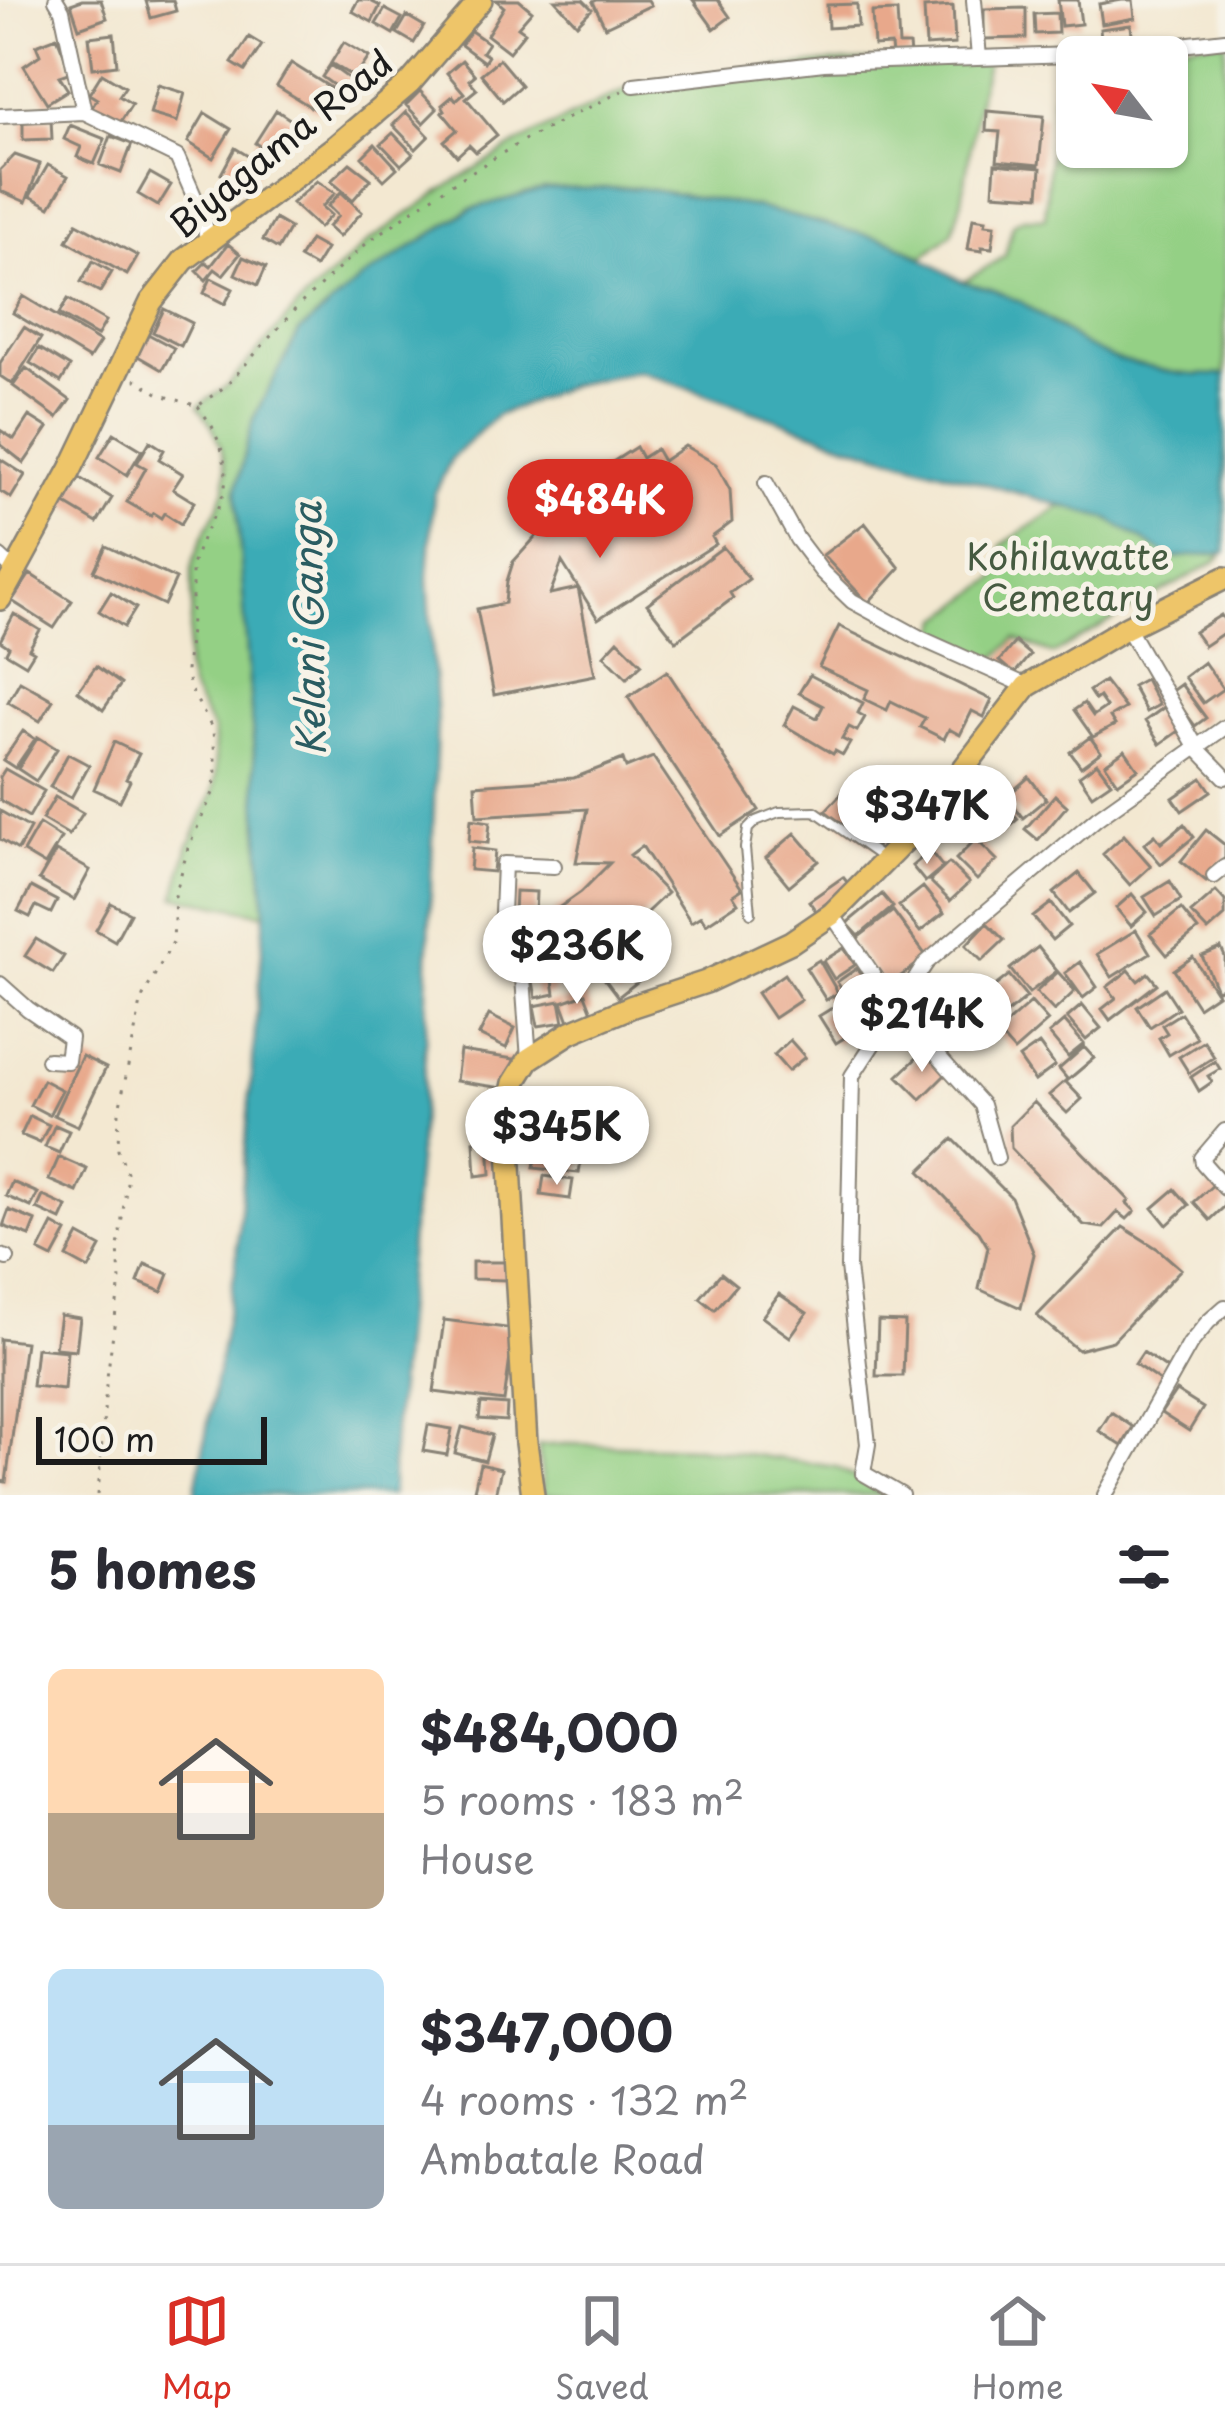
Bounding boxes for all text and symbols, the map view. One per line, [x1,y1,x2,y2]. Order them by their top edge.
street label: Biyagama Road [157,35,403,249]
north arrow [1056,36,1188,168]
map controls [1056,36,1188,168]
pin: $484K [516,459,684,561]
text: $484K [534,468,666,527]
water label: Kelani Ganga [275,500,339,756]
park label: Kohilawatte Cemetary [966,528,1170,623]
pin: $347K [843,765,1011,867]
text: $347K [864,774,990,833]
pin: $236K [493,905,661,1007]
text: $236K [510,914,644,973]
pin: $214K [838,973,1006,1075]
text: $214K [860,982,984,1041]
pin: $345K [473,1086,641,1188]
text: $345K [492,1095,622,1154]
scale bar [36,1411,267,1464]
text: 100 m [54,1413,155,1463]
text: 5 homes [48,1529,257,1606]
icon: filters [1111,1534,1177,1600]
text: $484,000 [420,1692,678,1769]
icon: home [144,1717,288,1861]
text: 5 rooms · 183 m² [420,1769,744,1828]
text: House [420,1828,534,1887]
text: $347,000 [420,1992,673,2069]
icon: home [144,2017,288,2161]
text: 4 rooms · 132 m² [420,2069,749,2128]
text: Ambatale Road [420,2128,705,2187]
tab: Map [162,2288,232,2410]
tab: Saved [555,2288,649,2410]
tab: Home [972,2288,1063,2410]

